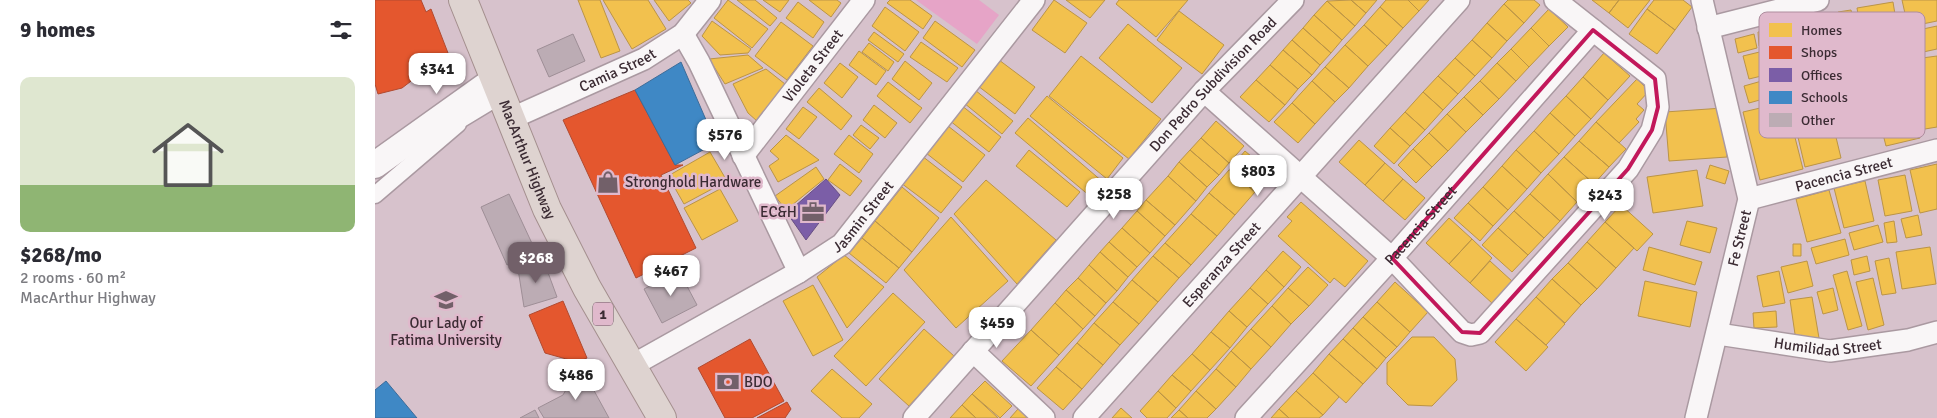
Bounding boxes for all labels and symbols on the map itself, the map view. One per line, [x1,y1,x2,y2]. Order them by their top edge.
legend [1759,12,1925,138]
street label: Don Pedro Subdivision Road [1145,13,1280,155]
text: Homes [1801,22,1842,39]
street label: Violeta Street [779,26,847,106]
text: Shops [1801,44,1837,61]
street label: Camia Street [576,45,659,96]
pin: $341 [407,52,467,95]
text: Offices [1801,67,1842,84]
text: Schools [1801,89,1848,106]
street label: MacArthur Highway [495,97,560,222]
text: Other [1801,112,1836,129]
pin: $576 [695,119,755,161]
street label: Pacencia Street [1793,153,1894,196]
pin: $803 [1228,154,1288,197]
shop icon: Stronghold Hardware [595,169,621,195]
place label: Stronghold Hardware [625,173,761,191]
street label: Jasmin Street [829,177,897,257]
pin: $258 [1084,178,1144,220]
pin: $243 [1575,178,1635,221]
street label: Pacencia Street [1381,182,1460,269]
office icon: EC&H [800,199,826,225]
place label: EC&H [760,203,797,221]
street label: Fe Street [1724,208,1755,268]
street label: Esperanza Street [1179,218,1264,311]
pin: $268 [506,242,566,284]
pin: $467 [641,254,701,297]
school or university icon: Our Lady of Fatima University [433,287,459,313]
road number: 1 [593,302,613,326]
pin: $459 [967,306,1027,349]
place label: Our Lady of Fatima University [390,314,502,349]
street label: Humilidad Street [1773,334,1883,360]
pin: $486 [546,358,606,401]
bank icon: BDO [715,369,741,395]
place label: BDO [744,373,773,391]

